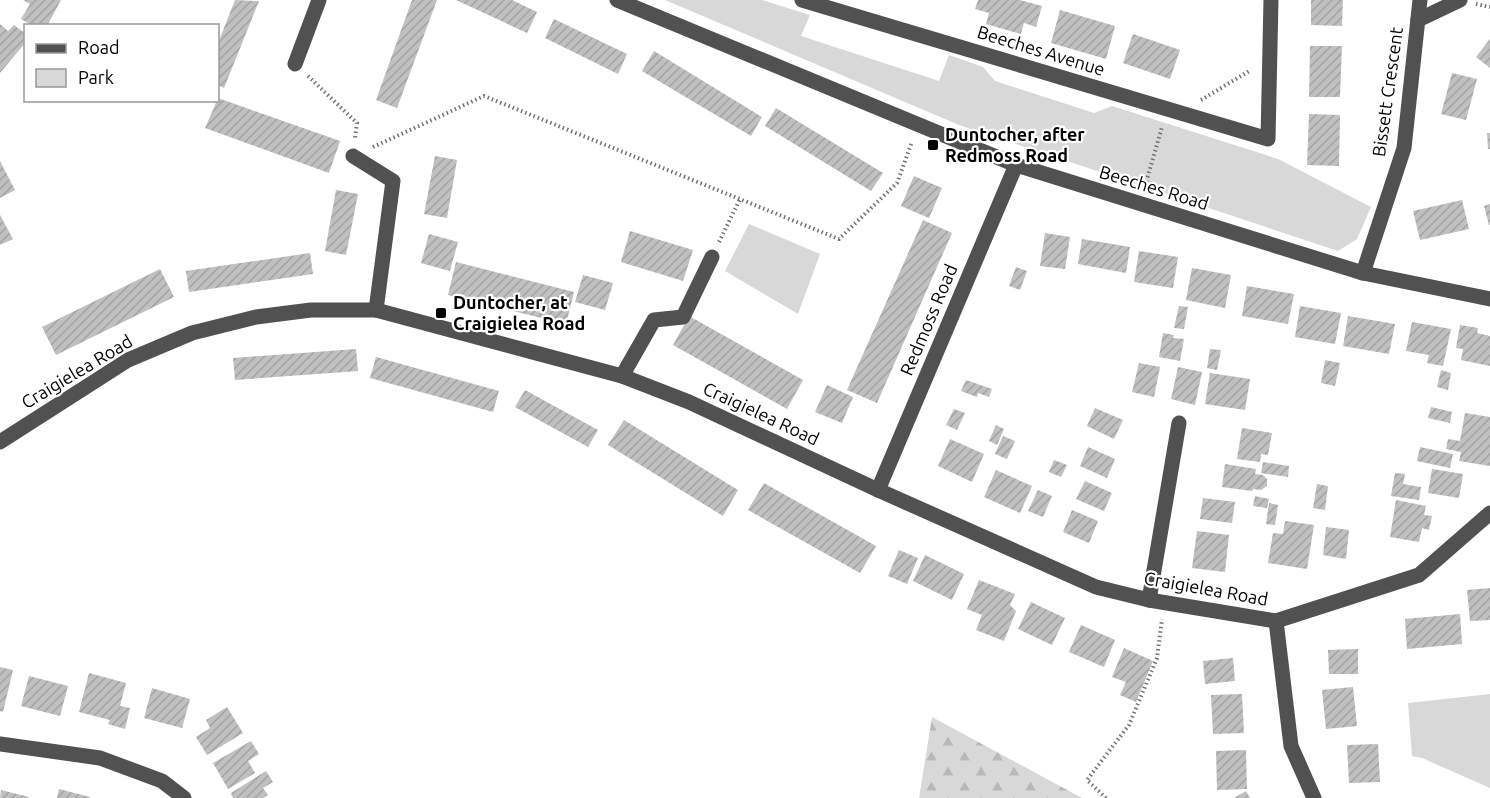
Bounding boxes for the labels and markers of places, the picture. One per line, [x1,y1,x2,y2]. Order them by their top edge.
place label: Duntocher, after Redmoss Road [945,124,1085,165]
marker: Duntocher, after Redmoss Road [926,138,940,152]
place label: Duntocher, at Craigielea Road [453,292,585,333]
marker: Duntocher, at Craigielea Road [434,306,448,320]

